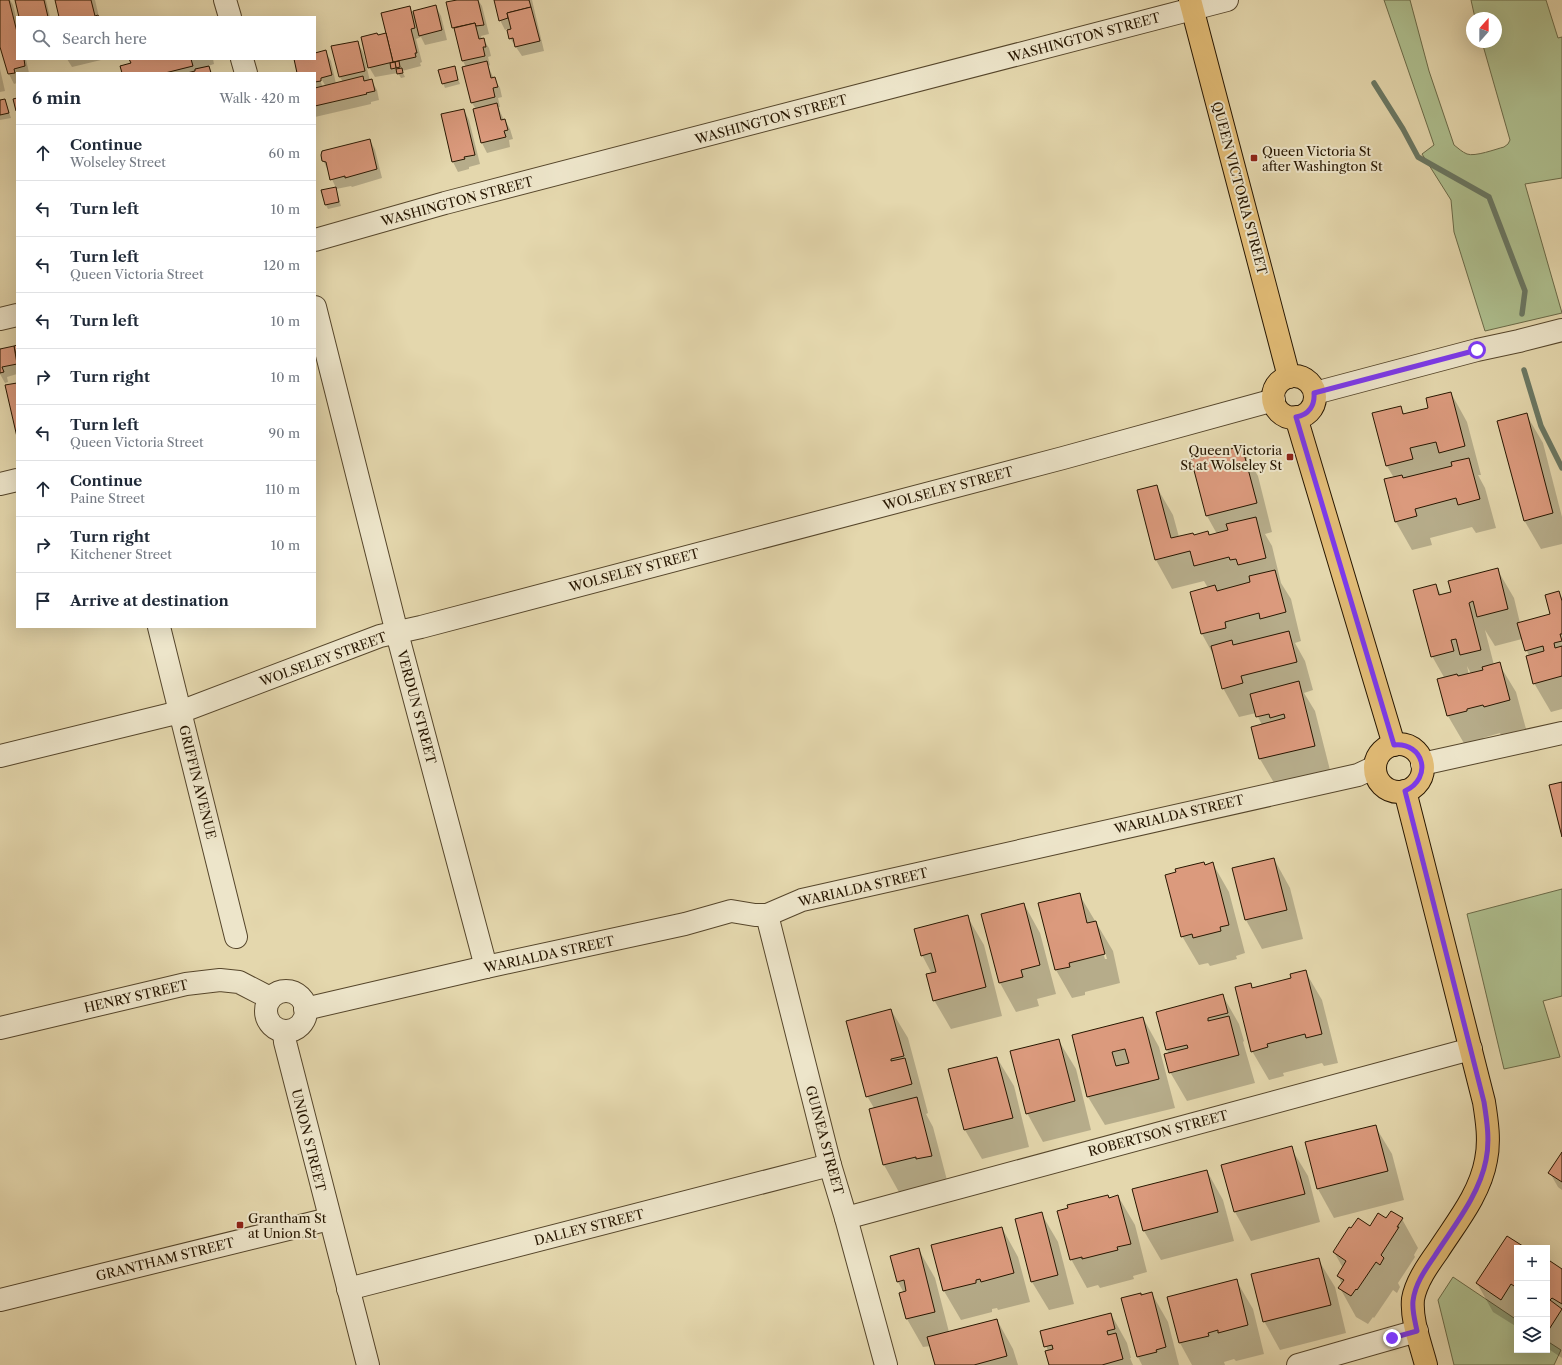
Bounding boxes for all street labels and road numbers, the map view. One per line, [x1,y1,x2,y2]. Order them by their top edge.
street label: WASHINGTON STREET [1005,9,1162,65]
street label: WASHINGTON STREET [692,91,849,147]
street label: QUEEN VICTORIA STREET [1209,100,1271,277]
street label: WASHINGTON STREET [378,173,535,229]
street label: WOLSELEY STREET [880,463,1015,513]
street label: WOLSELEY STREET [566,545,701,595]
street label: WOLSELEY STREET [256,628,389,690]
street label: VERDUN STREET [394,647,440,766]
street label: GRIFFIN AVENUE [176,723,220,841]
street label: WARIALDA STREET [1112,791,1246,837]
street label: WARIALDA STREET [796,864,930,910]
street label: WARIALDA STREET [481,932,616,976]
street label: HENRY STREET [82,976,190,1016]
street label: GUINEA STREET [803,1084,847,1197]
street label: UNION STREET [289,1087,330,1193]
street label: ROBERTSON STREET [1086,1107,1230,1159]
street label: DALLEY STREET [532,1206,646,1248]
street label: GRANTHAM STREET [94,1234,236,1284]

